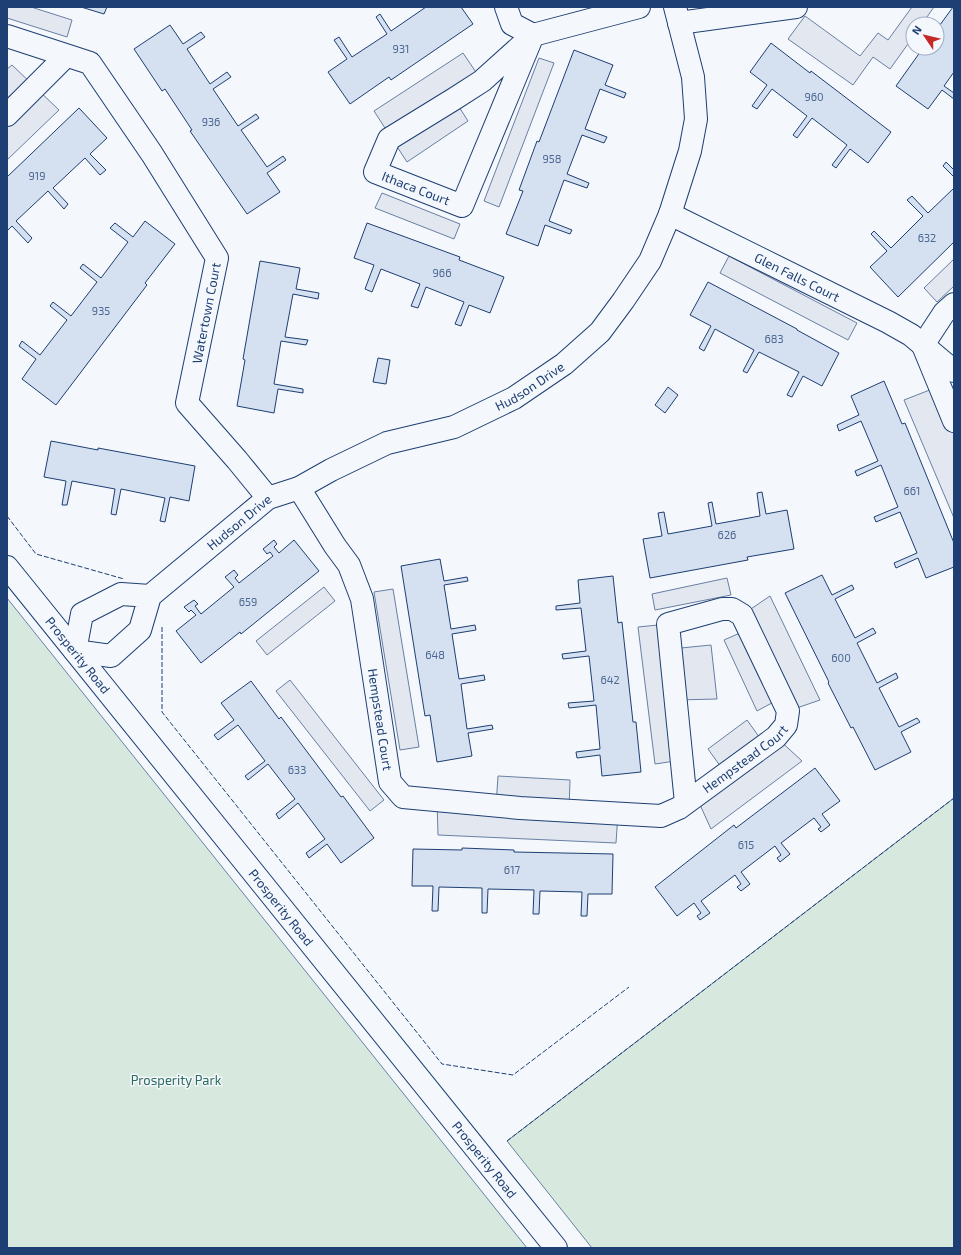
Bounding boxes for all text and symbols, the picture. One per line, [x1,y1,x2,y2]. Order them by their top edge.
north arrow [905,16,945,56]
text: N [909,23,924,37]
house number: 931 [393,42,409,55]
house number: 960 [804,90,824,103]
house number: 936 [202,115,220,128]
house number: 958 [543,152,561,165]
street label: Ithaca Court [380,168,452,208]
house number: 919 [29,169,45,182]
house number: 632 [918,231,936,244]
street label: Glen Falls Court [752,249,843,305]
street label: Watertown Court [188,261,224,365]
house number: 966 [433,266,451,279]
house number: 935 [92,304,110,317]
house number: 683 [764,332,784,345]
street label: Hudson Drive [492,358,567,414]
house number: 661 [904,484,920,497]
street label: Hudson Drive [204,491,274,553]
house number: 626 [718,528,736,541]
house number: 659 [239,595,257,608]
street label: Prosperity Road [42,613,114,697]
house number: 648 [425,648,445,661]
house number: 600 [831,651,851,664]
street label: Hempstead Court [365,667,396,772]
house number: 642 [600,673,620,686]
street label: Hempstead Court [699,721,791,796]
house number: 633 [288,763,306,776]
house number: 615 [738,838,754,851]
house number: 617 [504,863,521,876]
street label: Prosperity Road [246,866,317,949]
park label: Prosperity Park [131,1072,222,1088]
street label: Prosperity Road [449,1118,520,1201]

